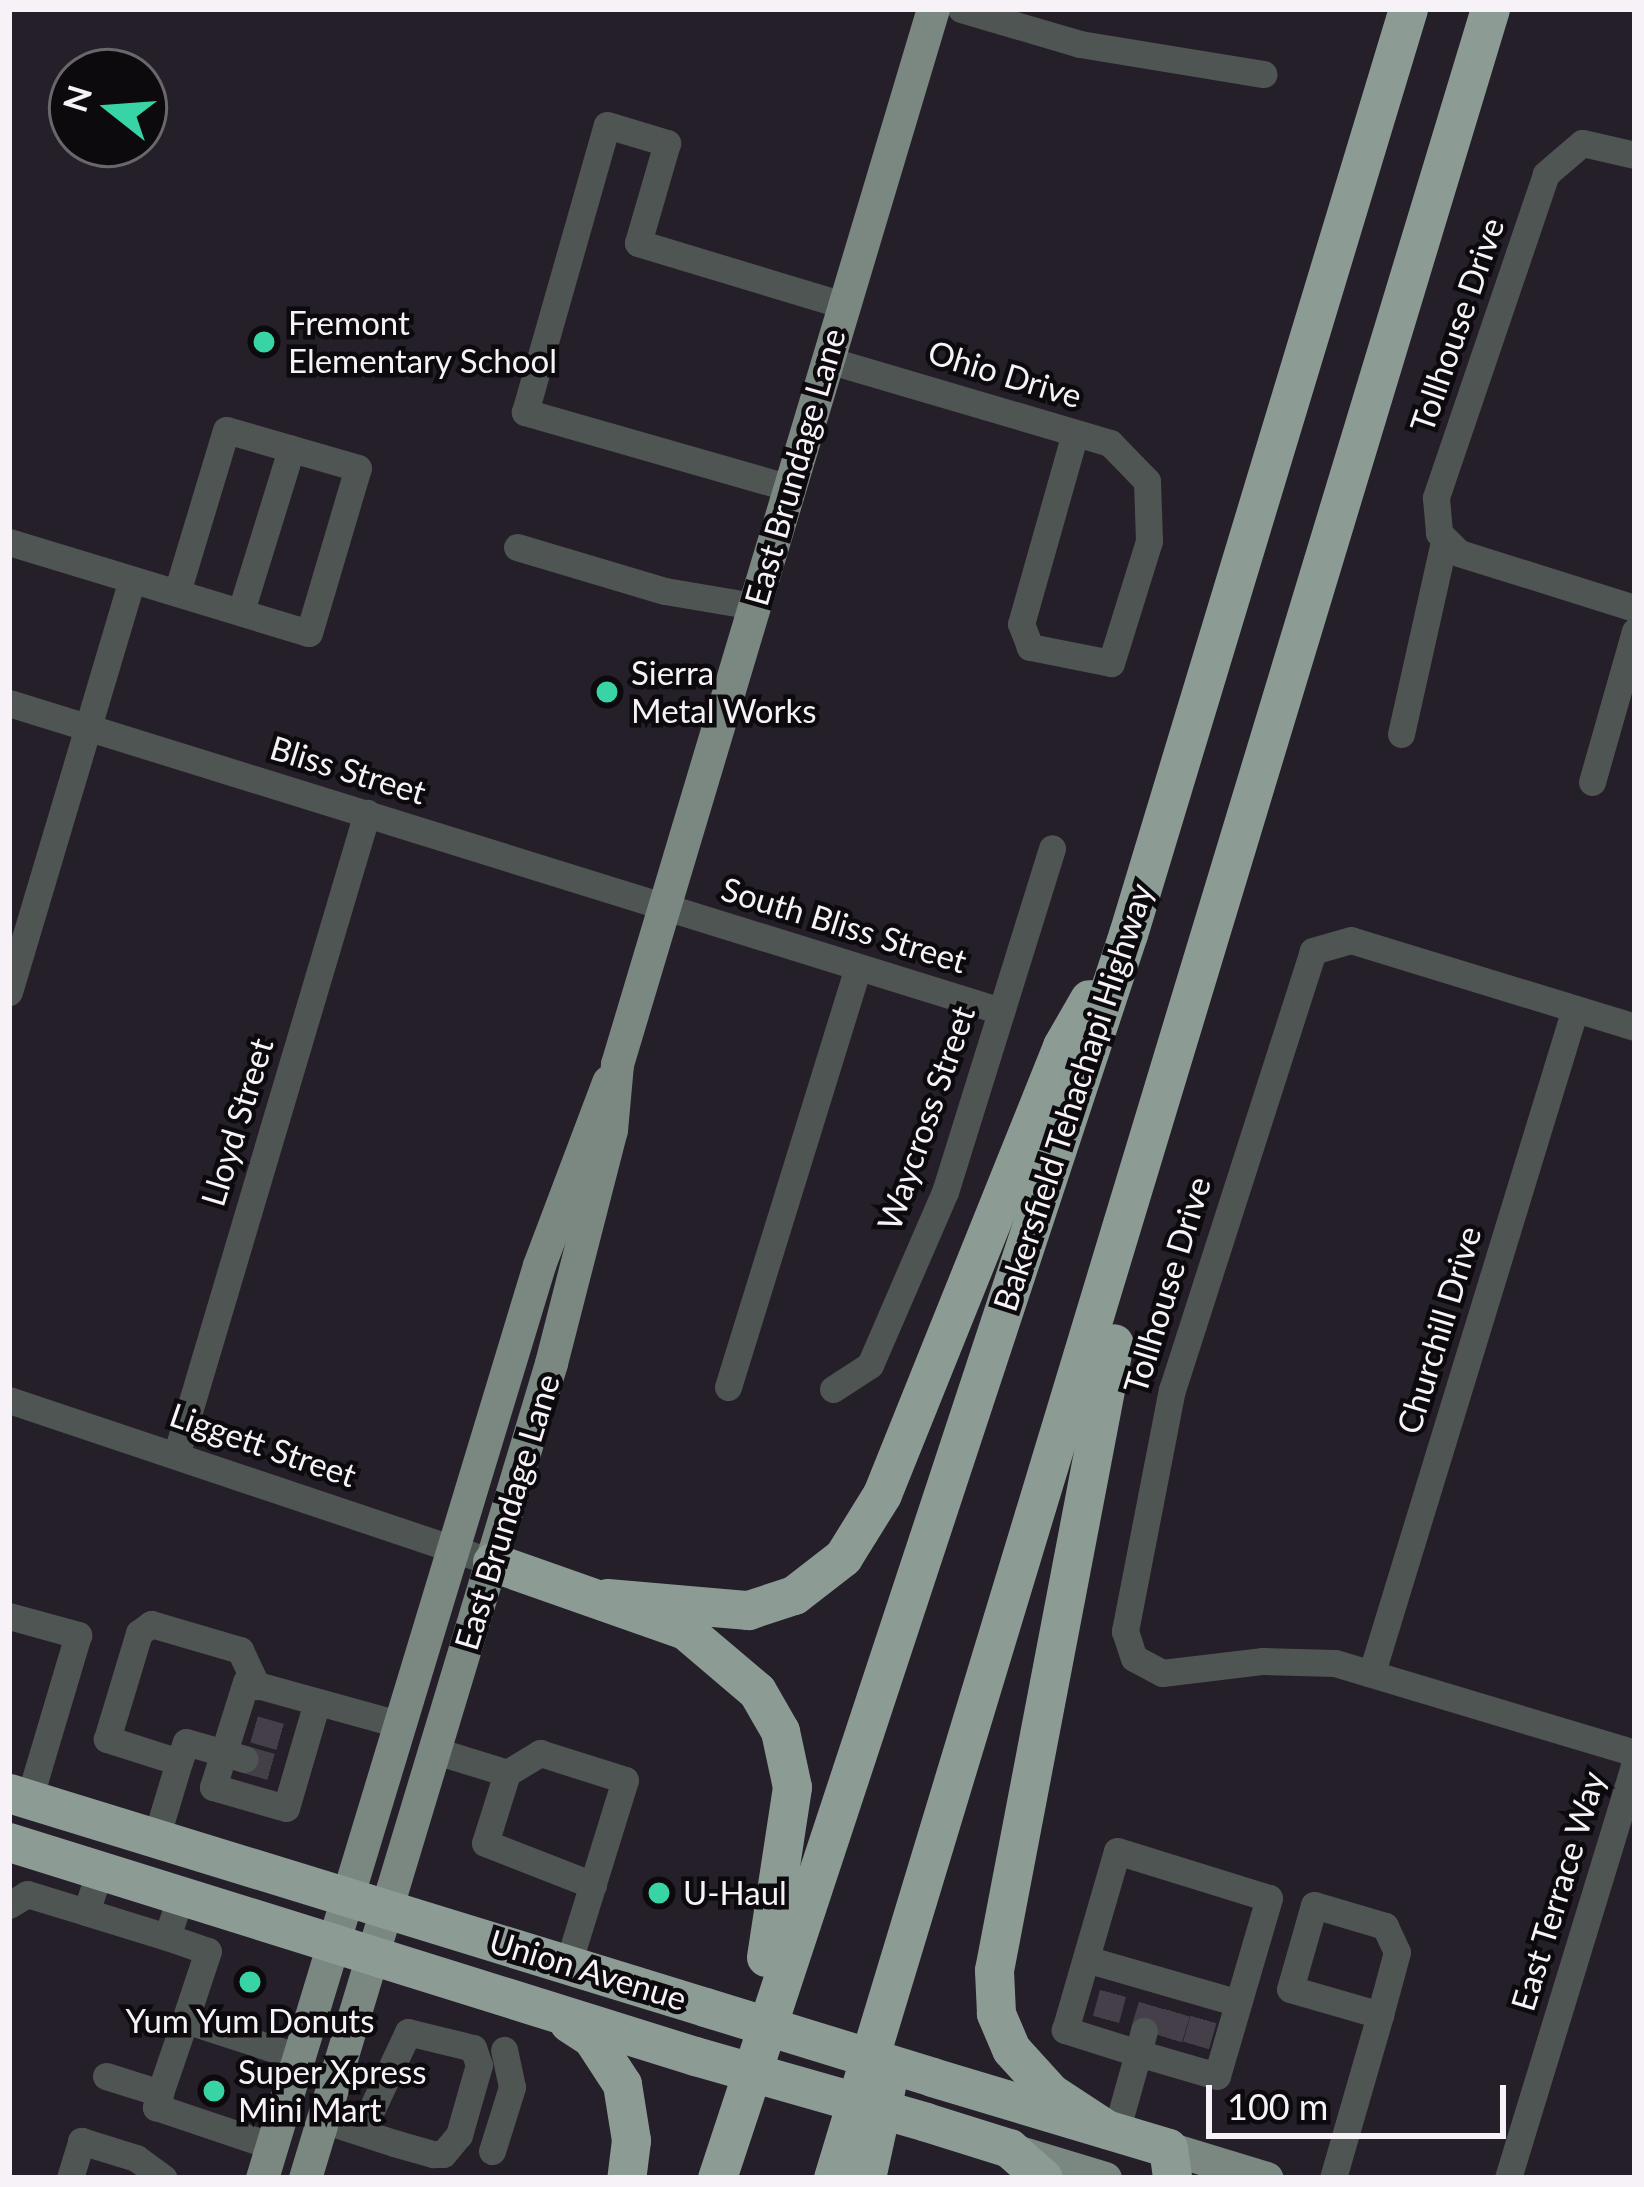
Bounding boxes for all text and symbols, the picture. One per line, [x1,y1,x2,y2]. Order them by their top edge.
north arrow [48,48,168,168]
text: N [54,80,99,116]
street label: Tollhouse Drive [1402,213,1512,437]
place label: Fremont Elementary School [288,303,558,381]
street label: East Brundage Lane [736,324,854,610]
marker: Fremont Elementary School [251,329,277,355]
street label: Ohio Drive [924,332,1086,416]
place label: Sierra Metal Works [631,653,817,731]
marker: Sierra Metal Works [594,679,620,705]
street label: Bliss Street [265,728,431,812]
street label: South Bliss Street [717,869,971,981]
street label: Bakersfield Tehachapi Highway [985,878,1161,1316]
street label: Waycross Street [869,1001,983,1235]
street label: Lloyd Street [193,1033,281,1211]
street label: Tollhouse Drive [1115,1172,1219,1398]
street label: Churchill Drive [1389,1221,1489,1439]
street label: East Brundage Lane [446,1369,568,1655]
street label: Liggett Street [165,1395,361,1495]
street label: East Terrace Way [1503,1766,1613,2016]
place label: U-Haul [683,1873,787,1913]
marker: U-Haul [646,1880,672,1906]
street label: Union Avenue [484,1921,692,2019]
marker: Yum Yum Donuts [237,1969,263,1995]
place label: Yum Yum Donuts [125,2001,375,2041]
place label: Super Xpress Mini Mart [238,2052,427,2130]
scale bar [1212,2061,1512,2135]
marker: Super Xpress Mini Mart [201,2078,227,2104]
text: 100 m [1227,2084,1328,2128]

